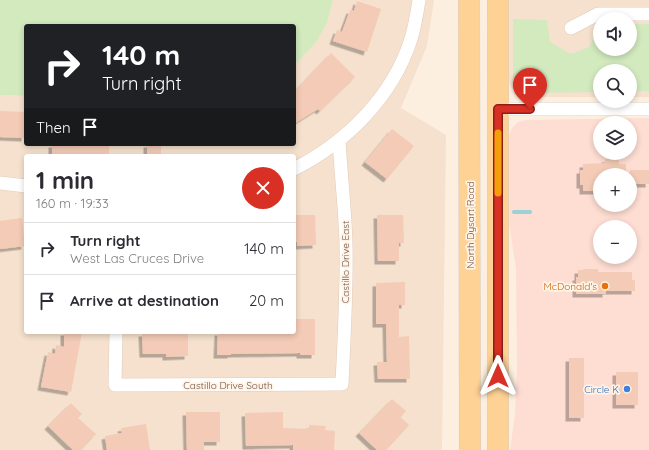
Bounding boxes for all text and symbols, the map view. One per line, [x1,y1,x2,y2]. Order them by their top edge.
map controls [593,12,637,264]
button: sound [593,12,637,56]
text: 140 m [102,37,180,72]
icon: right [36,40,88,92]
button: search [593,64,637,108]
pin [513,68,547,109]
text: Turn right [102,72,182,95]
icon: arrive [519,74,541,96]
icon: arrive [79,116,101,138]
button: layers [593,116,637,160]
text: Then [36,118,71,137]
text: 1 min [36,165,94,195]
button: close [242,167,284,209]
button: + [593,168,637,212]
street label: North Dysart Road [464,181,477,269]
text: 160 m · 19:33 [36,195,109,211]
street label: Castillo Drive East [339,220,352,303]
button: − [593,220,637,264]
text: Turn right [70,231,141,250]
icon: right [36,238,58,260]
text: 140 m [244,239,284,258]
text: West Las Cruces Drive [70,250,204,266]
place label: McDonald's [544,280,597,293]
marker: McDonald's [600,281,610,291]
icon: arrive [36,290,58,312]
text: Arrive at destination [70,291,219,310]
text: 20 m [249,291,284,310]
position arrow [477,355,519,397]
street label: Castillo Drive South [183,379,273,392]
place label: Circle K [584,383,619,396]
marker: Circle K [622,384,632,394]

